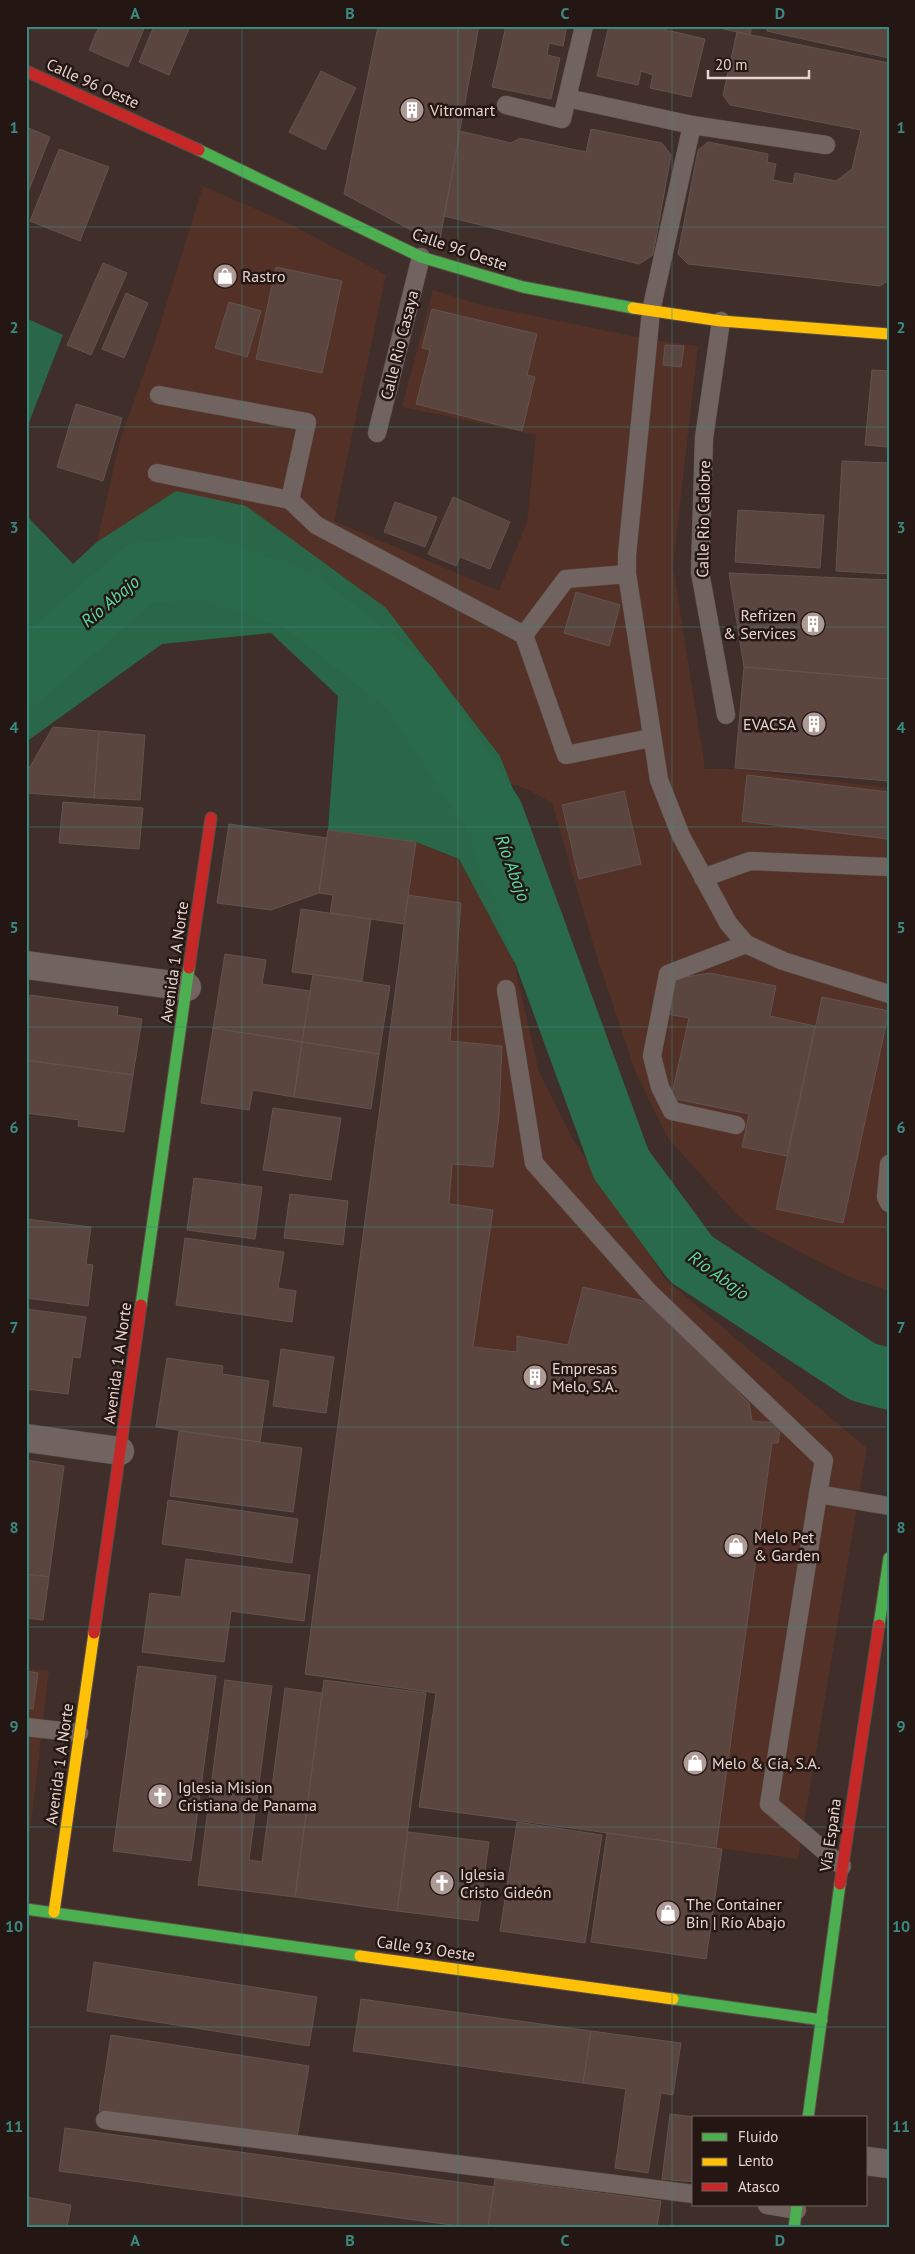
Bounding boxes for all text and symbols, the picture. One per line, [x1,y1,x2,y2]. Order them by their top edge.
text: A [130,3,140,23]
text: B [345,3,355,23]
text: C [561,3,570,23]
text: D [775,3,785,23]
scale bar [708,48,809,80]
street label: Calle 96 Oeste [44,54,142,112]
text: 20 m [715,55,748,74]
building icon: Vitromart [399,97,425,123]
place label: Vitromart [429,100,496,120]
text: 1 [9,117,19,137]
text: 1 [896,117,906,137]
street label: Calle 96 Oeste [410,223,510,275]
shop icon: Rastro [212,263,238,289]
place label: Rastro [242,266,285,286]
street label: Calle Rio Casaya [376,288,422,402]
text: 2 [9,317,19,337]
text: 2 [896,317,906,337]
street label: Calle Rio Calobre [692,460,714,578]
text: 3 [9,517,19,537]
text: 3 [896,517,906,537]
water label: Río Abajo [76,570,144,632]
place label: Refrizen & Services [723,605,796,643]
building icon: Refrizen & Services [800,611,826,637]
building icon: EVACSA [801,711,827,737]
place label: EVACSA [743,714,797,734]
text: 4 [9,717,19,737]
text: 4 [896,717,906,737]
water label: Río Abajo [490,831,536,905]
street label: Avenida 1 A Norte [156,900,192,1024]
text: 5 [9,917,19,937]
text: 5 [896,917,906,937]
text: 6 [9,1117,19,1137]
text: 6 [896,1117,906,1137]
water label: Río Abajo [684,1245,754,1305]
street label: Avenida 1 A Norte [99,1301,135,1425]
text: 7 [9,1317,19,1337]
text: 7 [896,1317,906,1337]
place label: Empresas Melo, S.A. [552,1358,618,1396]
building icon: Empresas Melo, S.A. [522,1364,548,1390]
text: 8 [9,1517,19,1537]
text: 8 [896,1517,906,1537]
place label: Melo Pet & Garden [754,1527,820,1565]
shop icon: Melo Pet & Garden [723,1533,749,1559]
street label: Avenida 1 A Norte [41,1702,77,1826]
text: 9 [9,1716,19,1736]
text: 9 [896,1716,906,1736]
shop icon: Melo & Cía, S.A. [682,1750,708,1776]
place label: Melo & Cía, S.A. [712,1753,821,1773]
place label: Iglesia Mision Cristiana de Panama [178,1777,317,1815]
church icon: Iglesia Mision Cristiana de Panama [147,1783,173,1809]
street label: Vía España [815,1797,845,1874]
place label: Iglesia Cristo Gideón [460,1864,551,1902]
church icon: Iglesia Cristo Gideón [429,1870,455,1896]
place label: The Container Bin | Río Abajo [686,1894,786,1932]
shop icon: The Container Bin | Río Abajo [655,1900,681,1926]
text: 10 [5,1916,23,1936]
text: 10 [892,1916,910,1936]
street label: Calle 93 Oeste [375,1931,477,1965]
text: 11 [5,2116,23,2136]
legend [692,2116,868,2206]
text: 11 [892,2116,910,2136]
text: Fluido [738,2127,778,2146]
text: Lento [738,2151,774,2170]
text: Atasco [738,2177,780,2196]
text: A [130,2230,140,2250]
text: B [345,2230,355,2250]
text: C [561,2230,570,2250]
text: D [775,2230,785,2250]

